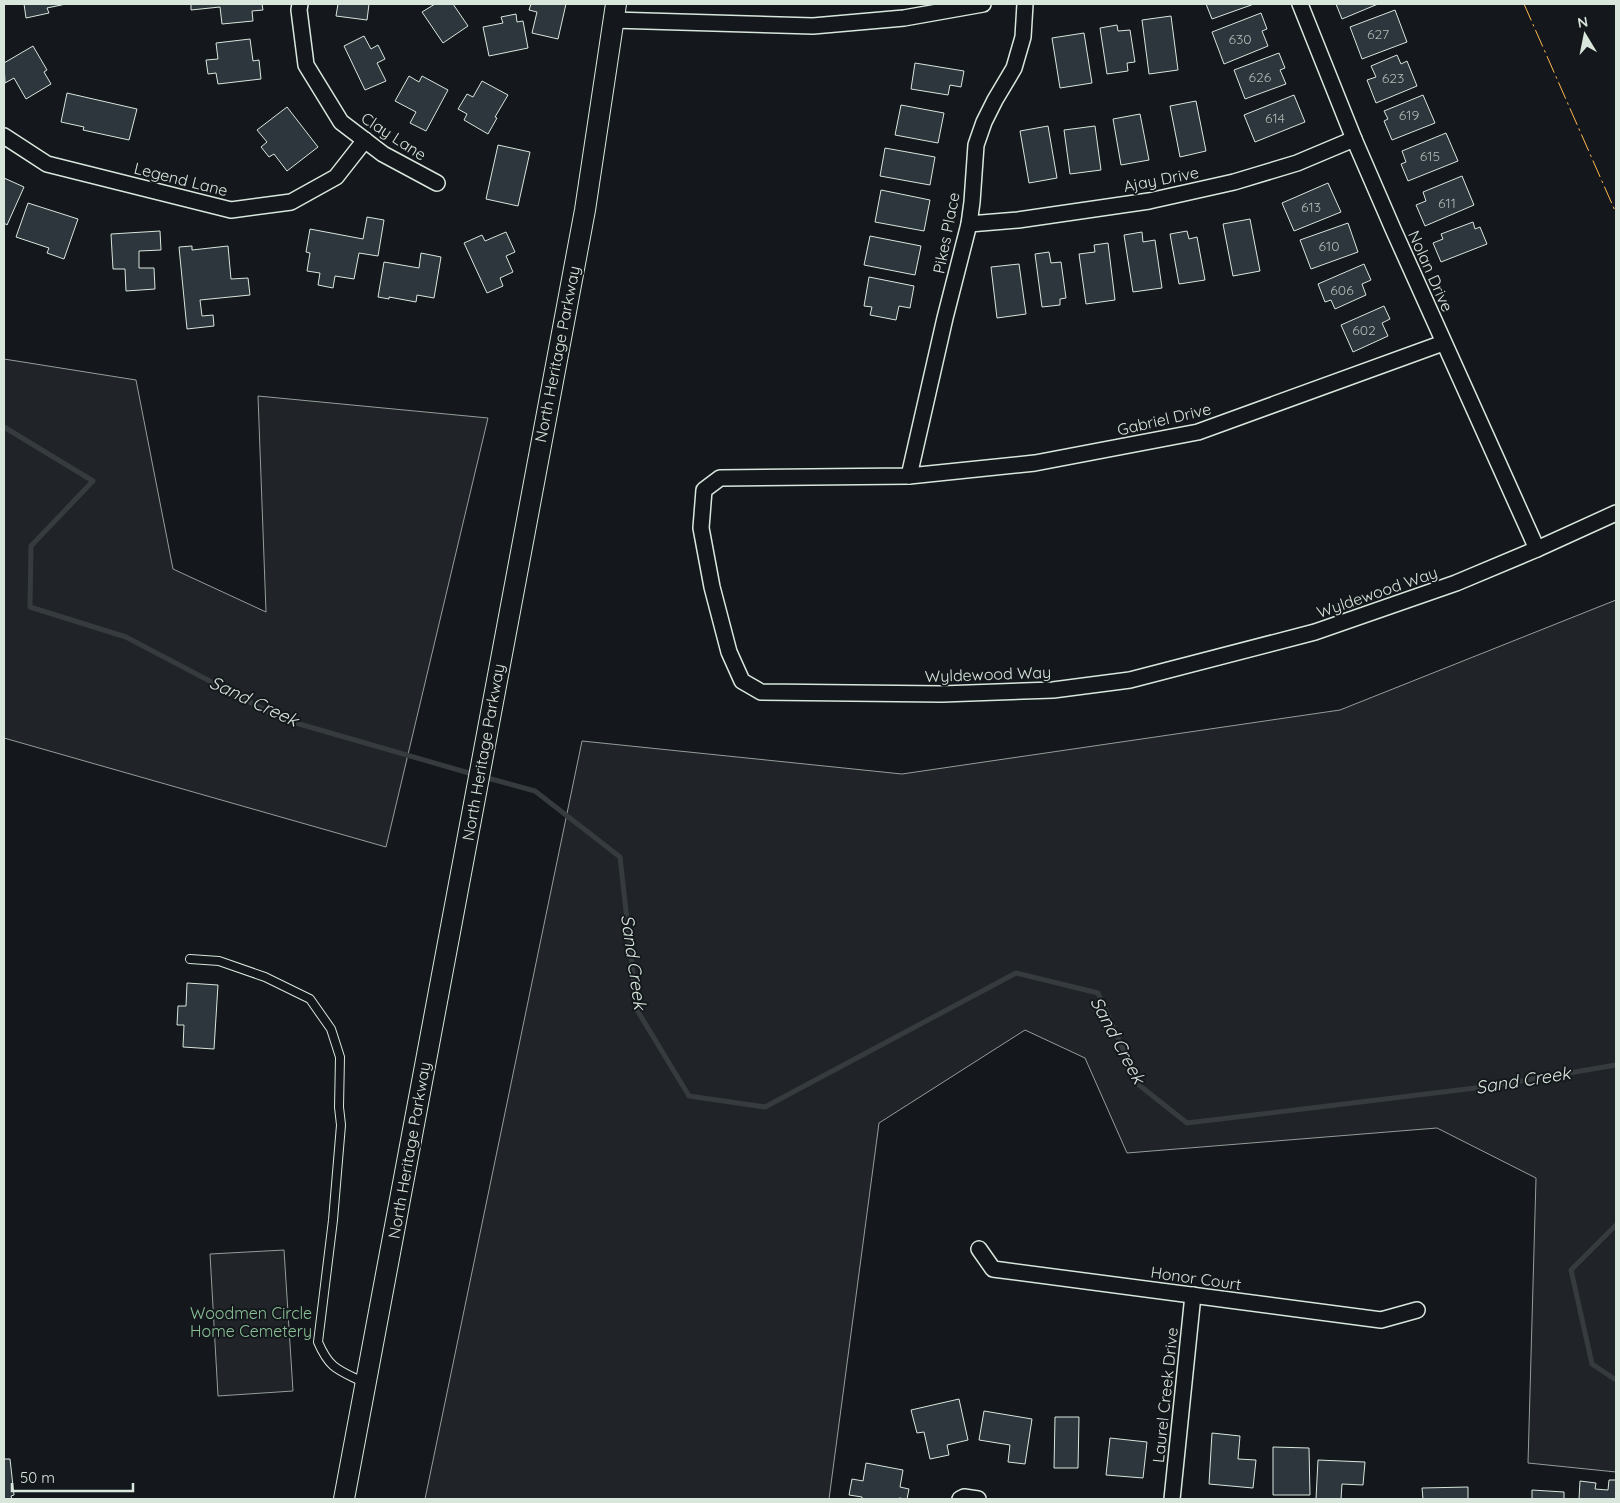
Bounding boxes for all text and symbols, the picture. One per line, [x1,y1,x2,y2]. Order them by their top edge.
north arrow [1560,10,1610,60]
text: N [1576,12,1589,32]
house number: 627 [1367,25,1389,43]
house number: 630 [1228,30,1252,48]
house number: 626 [1249,68,1272,86]
house number: 623 [1382,69,1404,87]
house number: 619 [1399,106,1419,124]
street label: Clay Lane [358,108,430,164]
house number: 614 [1265,109,1285,127]
house number: 615 [1420,147,1440,165]
street label: Legend Lane [132,158,230,200]
street label: Ajay Drive [1122,162,1200,196]
street label: Pikes Place [928,191,964,275]
house number: 611 [1438,194,1456,212]
house number: 613 [1301,198,1321,216]
street label: Nolan Drive [1404,227,1458,315]
house number: 610 [1319,237,1339,255]
street label: North Heritage Parkway [530,264,584,444]
house number: 606 [1330,281,1354,299]
house number: 602 [1352,321,1376,339]
street label: Gabriel Drive [1115,398,1213,440]
street label: Wyldewood Way [1314,562,1440,622]
street label: North Heritage Parkway [458,662,508,842]
street label: Wyldewood Way [925,662,1051,686]
water label: Sand Creek [206,670,303,732]
water label: Sand Creek [616,913,652,1012]
water label: Sand Creek [1085,992,1151,1089]
street label: North Heritage Parkway [384,1060,434,1240]
water label: Sand Creek [1474,1061,1573,1099]
street label: Honor Court [1149,1262,1243,1294]
park label: Woodmen Circle Home Cemetery [190,1303,312,1341]
street label: Laurel Creek Drive [1148,1326,1182,1464]
scale bar [12,1460,134,1492]
text: 50 m [20,1468,55,1487]

